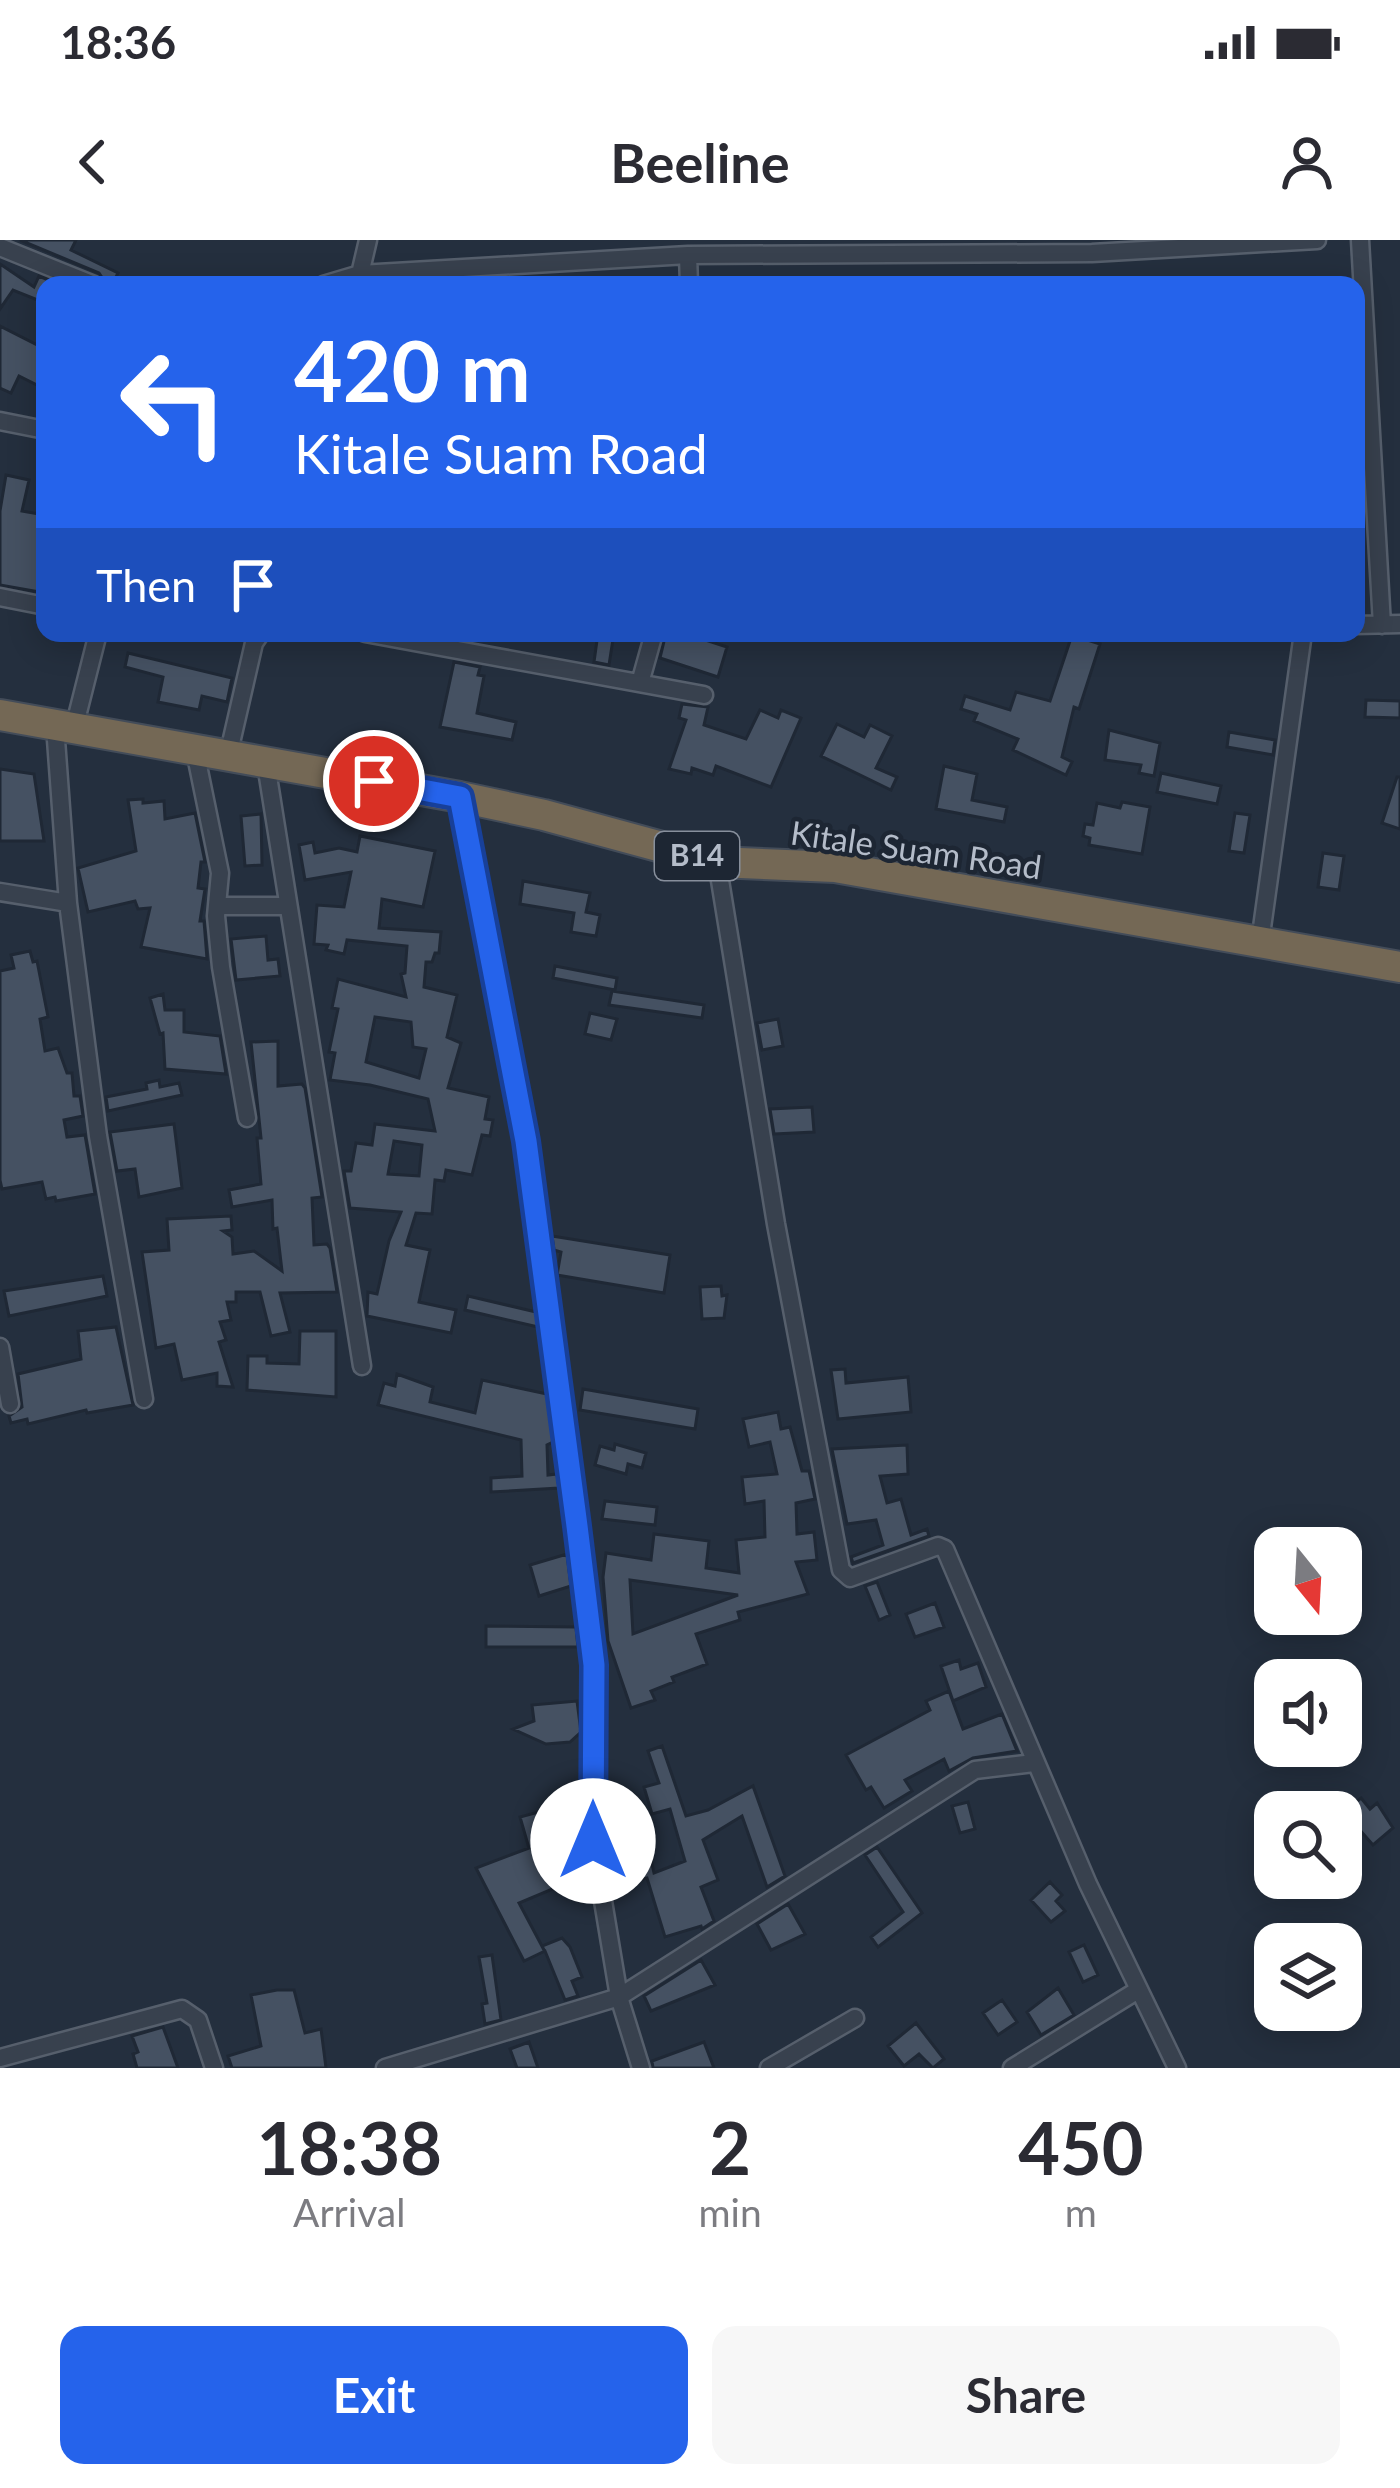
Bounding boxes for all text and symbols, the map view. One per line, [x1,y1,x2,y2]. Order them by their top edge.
text: 18:36 [60,15,176,69]
icon: back [60,129,126,195]
icon: person [1274,129,1340,195]
text: Beeline [610,130,790,195]
text: 420 m [294,319,531,420]
icon: left [96,324,252,480]
text: Kitale Suam Road [294,421,708,486]
icon: arrive [220,552,286,618]
text: Then [96,558,196,612]
pin [323,730,425,832]
icon: arrive [341,748,407,814]
street label: Kitale Suam Road [788,812,1044,886]
road number: B14 [655,832,739,880]
north arrow [1254,1527,1362,1635]
map controls [1254,1527,1362,2031]
button: sound [1254,1659,1362,1767]
position arrow [530,1778,656,1904]
button: search [1254,1791,1362,1899]
button: layers [1254,1923,1362,2031]
text: 18:38 [256,2104,442,2190]
text: 2 [709,2104,751,2190]
text: 450 [1018,2104,1143,2190]
text: Arrival [293,2189,405,2235]
text: min [699,2189,762,2235]
text: m [1065,2189,1097,2235]
button: Exit [60,2326,688,2464]
button: Share [712,2326,1340,2464]

